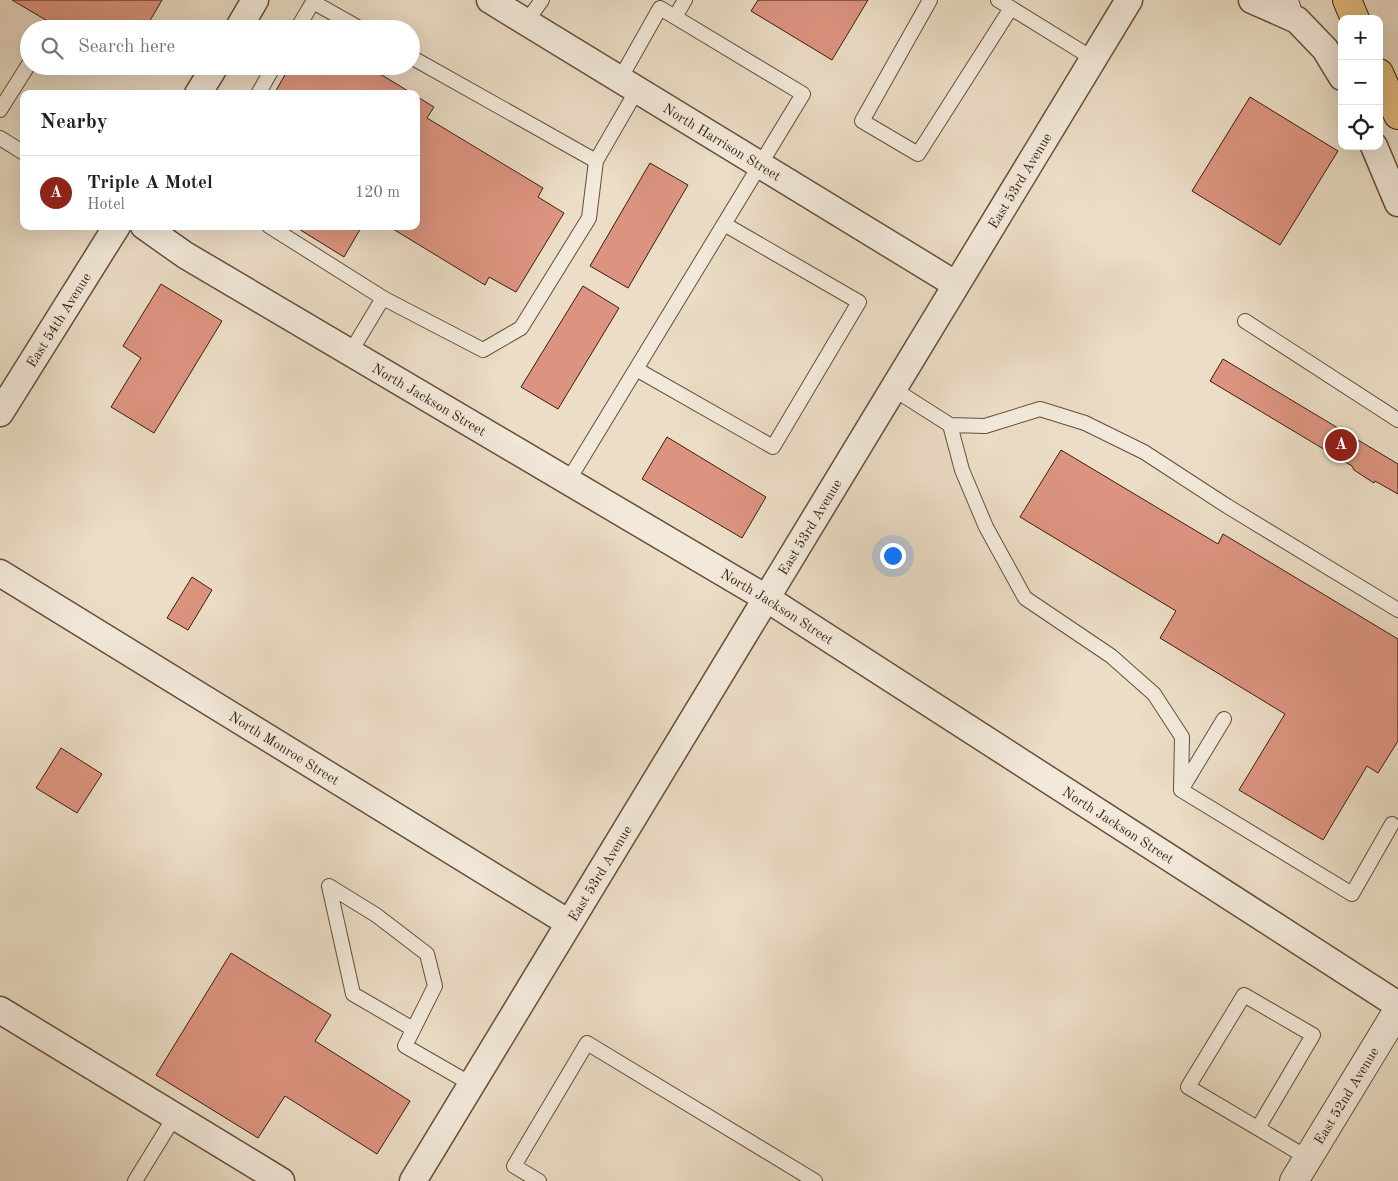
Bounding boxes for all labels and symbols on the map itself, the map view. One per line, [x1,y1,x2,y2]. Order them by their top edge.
street label: North Harrison Street [660,102,783,184]
street label: East 53rd Avenue [986,131,1055,231]
street label: East 54th Avenue [24,270,94,370]
street label: North Jackson Street [370,361,488,439]
pin: A [1325,426,1357,464]
street label: East 53rd Avenue [776,477,845,578]
your location [880,543,906,569]
street label: North Jackson Street [718,567,836,647]
street label: North Monroe Street [226,710,342,788]
street label: North Jackson Street [1060,785,1176,867]
street label: East 53rd Avenue [566,823,635,924]
street label: East 52nd Avenue [1312,1045,1382,1147]

